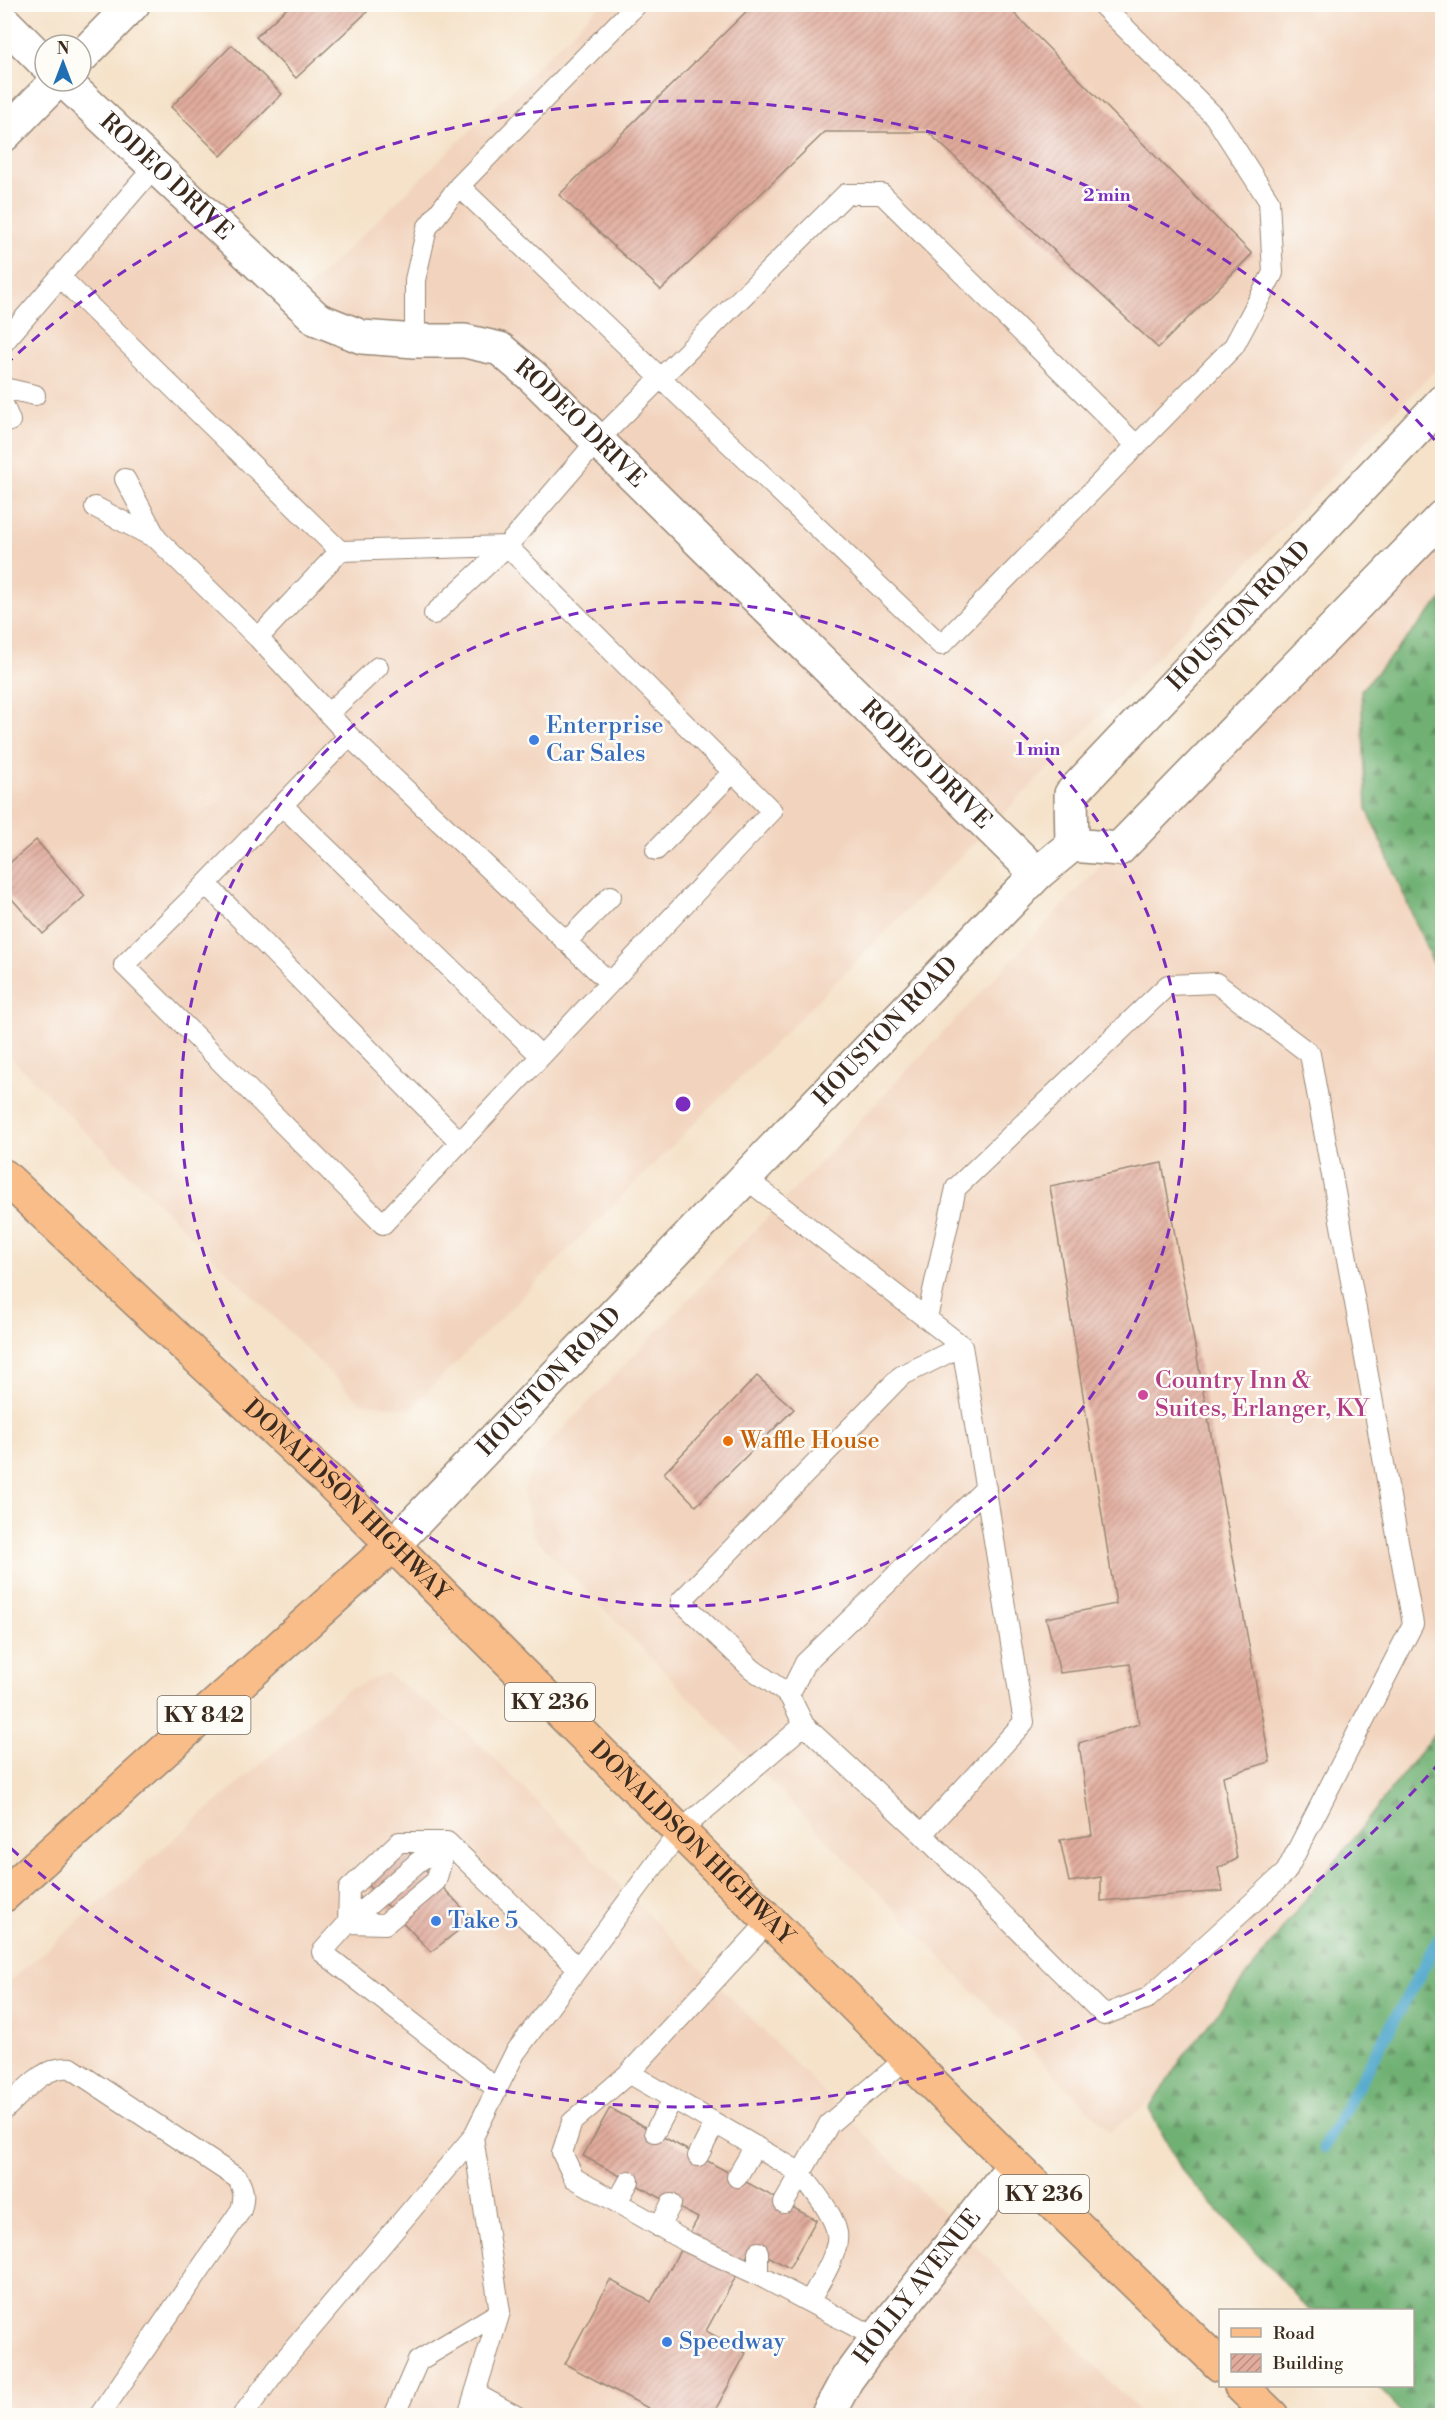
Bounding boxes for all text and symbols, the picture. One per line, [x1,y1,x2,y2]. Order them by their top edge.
north arrow [33,33,93,93]
text: N [57,39,70,59]
street label: RODEO DRIVE [93,107,239,247]
text: 2 min [1083,184,1131,207]
street label: RODEO DRIVE [508,352,652,494]
street label: HOUSTON ROAD [1161,535,1318,698]
street label: RODEO DRIVE [854,693,998,836]
place label: Enterprise Car Sales [546,711,664,769]
marker: Enterprise Car Sales [527,733,541,747]
text: 1 min [1016,738,1060,761]
street label: HOUSTON ROAD [807,950,965,1112]
centre of rings [673,1094,693,1114]
street label: HOUSTON ROAD [471,1301,628,1463]
place label: Country Inn & Suites, Erlanger, KY [1155,1366,1370,1424]
marker: Country Inn & Suites, Erlanger, KY [1136,1388,1150,1402]
street label: DONALDSON HIGHWAY [237,1393,457,1609]
place label: Waffle House [739,1426,880,1456]
marker: Waffle House [721,1434,735,1448]
road number: KY 236 [505,1683,595,1721]
road number: KY 842 [158,1696,250,1734]
street label: DONALDSON HIGHWAY [583,1734,801,1952]
place label: Take 5 [448,1906,518,1936]
marker: Take 5 [429,1914,443,1928]
road number: KY 236 [999,2175,1089,2213]
street label: HOLLY AVENUE [848,2204,988,2371]
legend [1219,2309,1414,2387]
text: Road [1273,2322,1316,2345]
place label: Speedway [679,2327,785,2357]
marker: Speedway [660,2335,674,2349]
text: Building [1272,2352,1344,2375]

